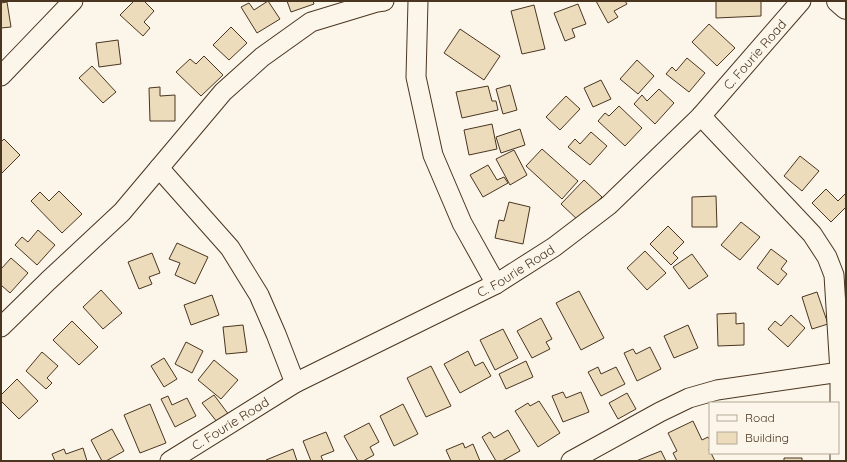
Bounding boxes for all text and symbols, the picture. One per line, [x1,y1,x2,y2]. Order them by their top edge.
street label: C. Fourie Road [720,16,789,93]
street label: C. Fourie Road [474,241,557,300]
street label: C. Fourie Road [189,393,272,453]
legend [709,402,839,454]
text: Road [745,410,775,425]
text: Building [745,430,789,445]

